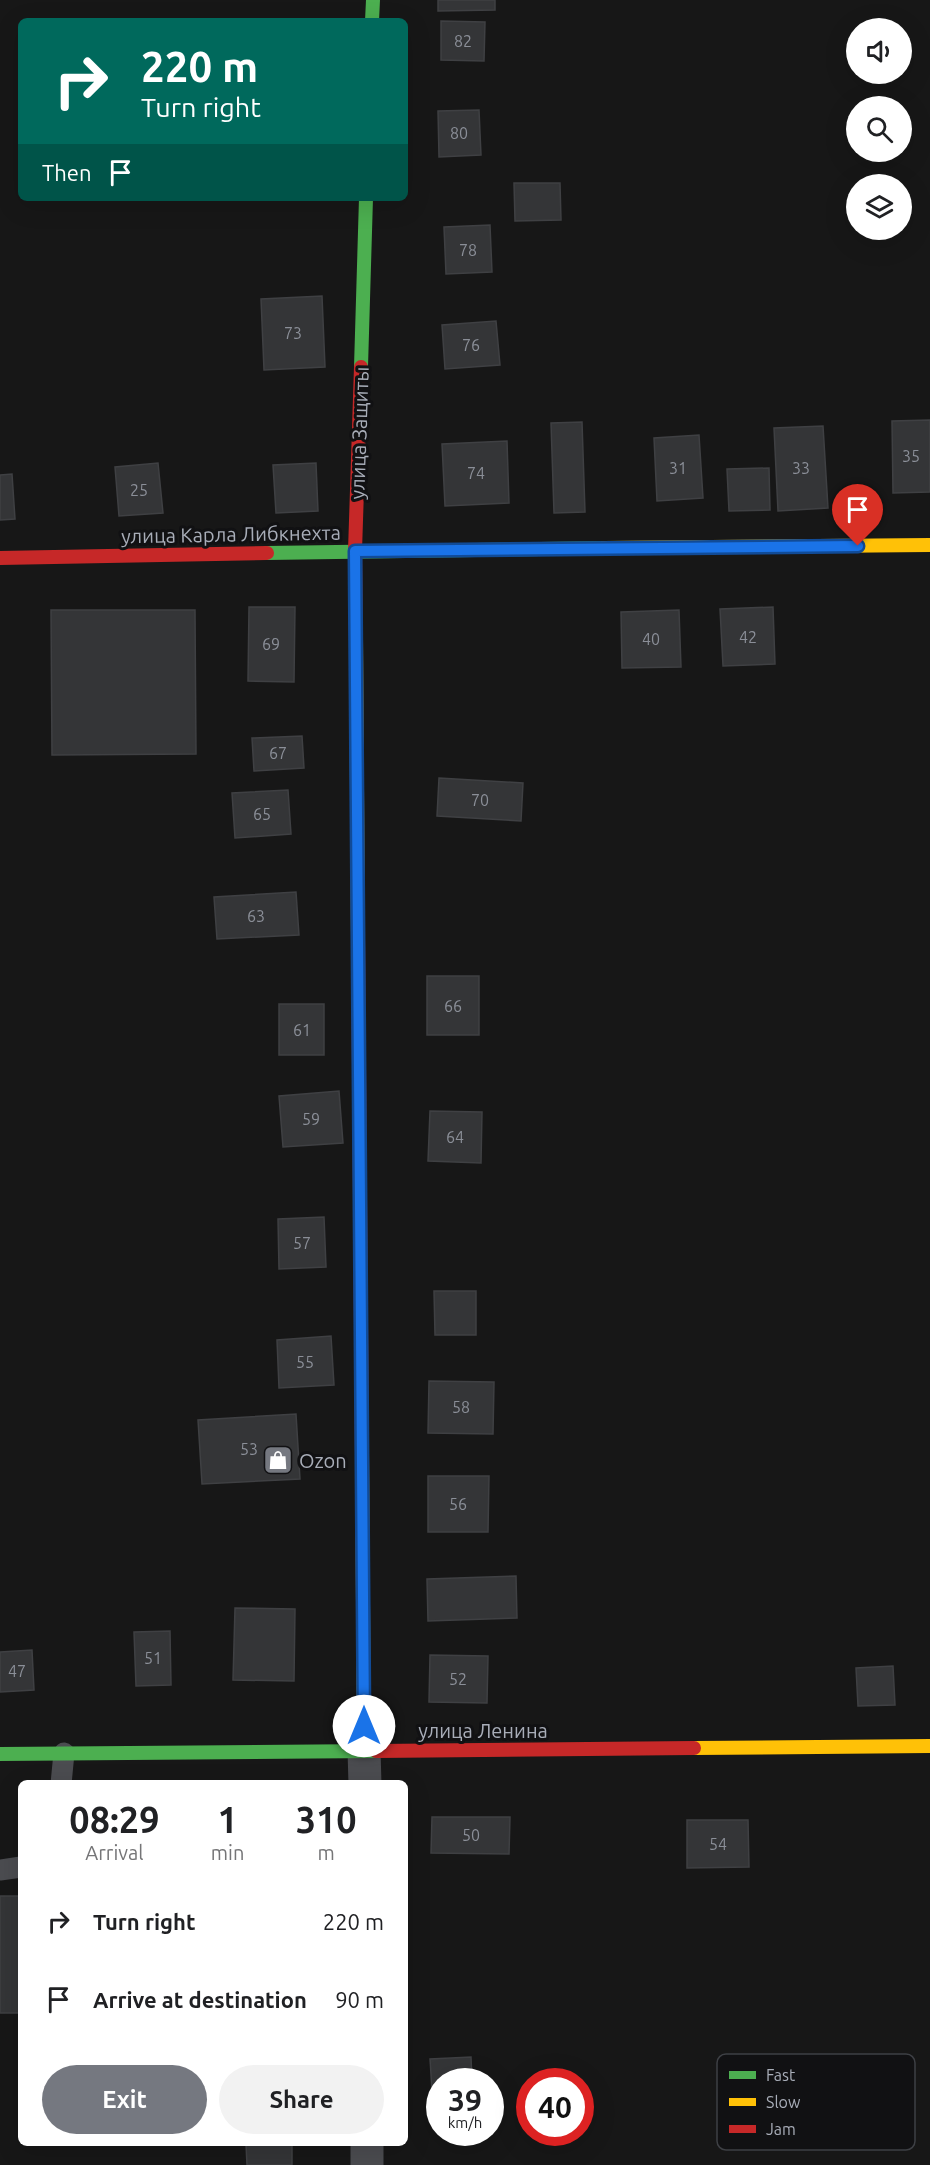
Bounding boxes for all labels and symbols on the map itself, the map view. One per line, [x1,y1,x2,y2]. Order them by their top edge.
house number: 82 [454,32,472,50]
house number: 80 [450,124,468,142]
house number: 78 [459,241,477,259]
house number: 73 [284,324,302,342]
house number: 76 [462,336,480,354]
street label: улица Защиты [345,366,373,500]
house number: 35 [902,447,920,465]
house number: 31 [669,459,687,477]
house number: 33 [792,459,810,477]
house number: 74 [467,464,485,482]
house number: 25 [130,481,148,499]
pin [832,484,883,546]
street label: улица Карла Либкнехта [121,521,341,547]
house number: 42 [739,628,757,646]
house number: 40 [642,630,660,648]
house number: 69 [262,635,280,653]
house number: 67 [269,744,287,762]
house number: 70 [471,791,489,809]
house number: 65 [253,805,271,823]
house number: 63 [247,907,265,925]
house number: 66 [444,997,462,1015]
house number: 61 [293,1021,311,1039]
house number: 59 [302,1110,320,1128]
house number: 64 [446,1128,464,1146]
house number: 57 [293,1234,311,1252]
house number: 55 [296,1353,314,1371]
house number: 58 [452,1398,470,1416]
house number: 53 [240,1440,258,1458]
shop icon: Ozon [262,1444,294,1476]
place label: Ozon [299,1449,347,1472]
house number: 56 [449,1495,467,1513]
house number: 51 [144,1649,162,1667]
house number: 47 [8,1662,26,1680]
house number: 52 [449,1670,467,1688]
position arrow [332,1694,396,1758]
street label: улица Ленина [418,1719,548,1742]
house number: 50 [462,1826,480,1844]
house number: 54 [709,1835,727,1853]
legend [717,2054,915,2150]
text: Fast [766,2066,796,2084]
speed limit sign: 40 [516,2068,594,2146]
text: Slow [766,2093,801,2111]
text: Jam [766,2120,796,2138]

